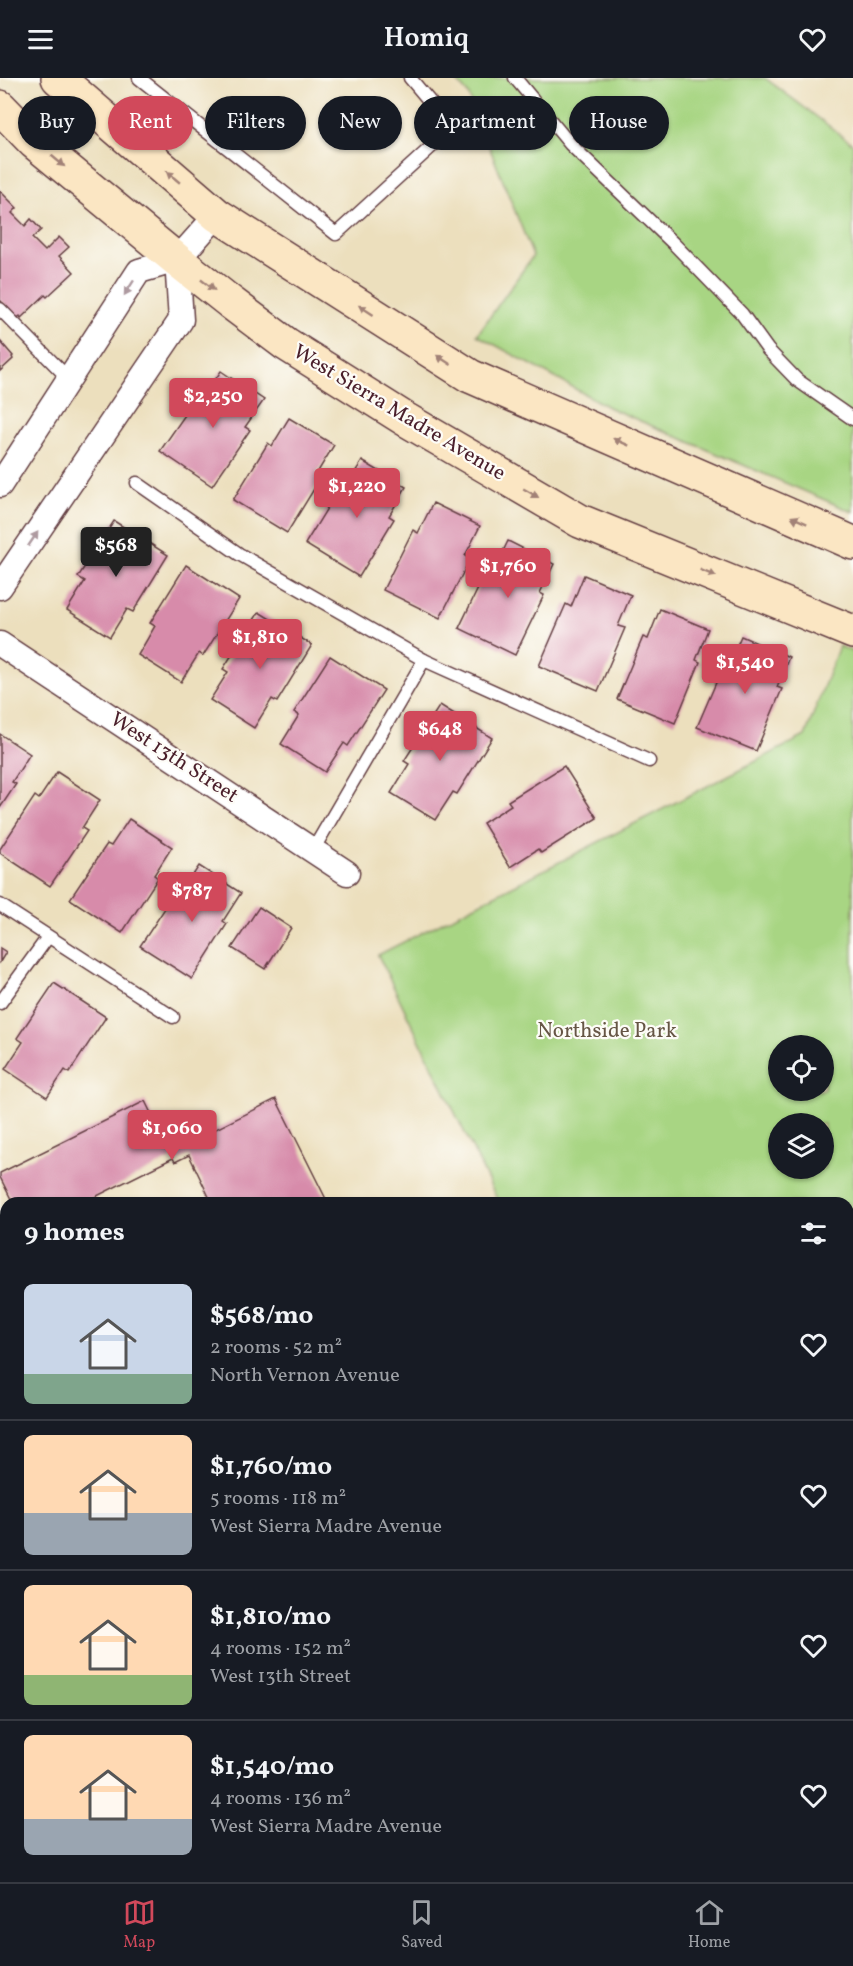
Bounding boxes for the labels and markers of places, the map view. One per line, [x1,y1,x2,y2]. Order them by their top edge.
pin: $2,250 [164,378,262,429]
pin: $1,220 [308,468,406,519]
pin: $568 [80,527,152,578]
pin: $1,760 [459,548,557,599]
pin: $1,810 [211,619,309,670]
pin: $1,540 [696,644,794,695]
pin: $648 [404,711,476,762]
pin: $787 [156,872,228,923]
pin: $1,060 [123,1110,221,1161]

